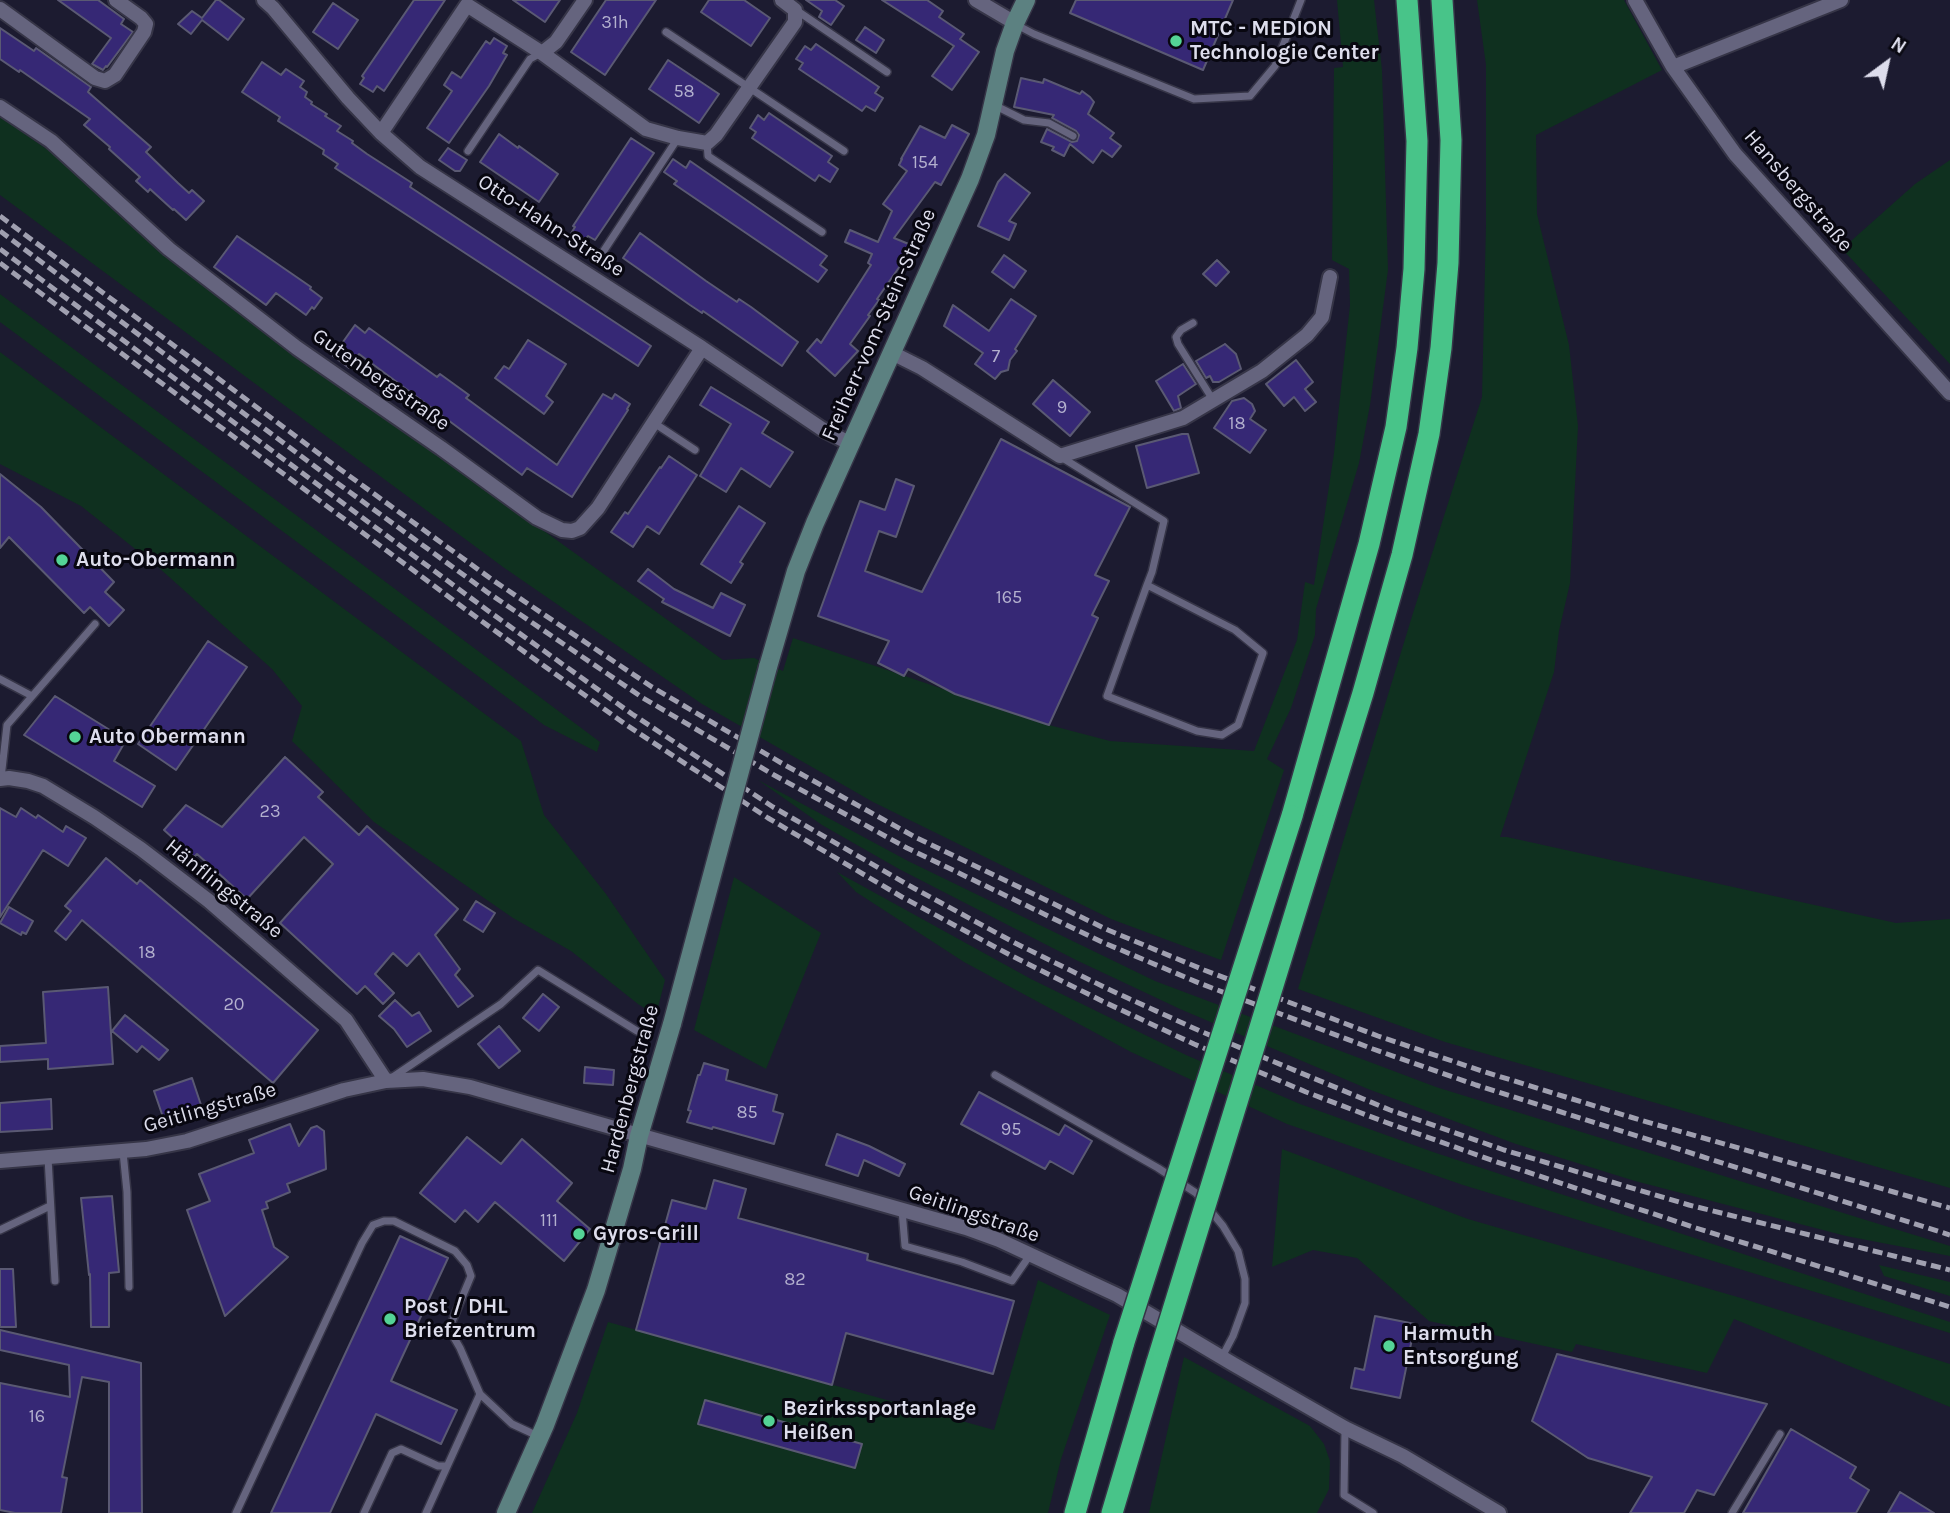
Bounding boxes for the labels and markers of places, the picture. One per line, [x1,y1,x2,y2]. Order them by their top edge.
place label: MTC - MEDION Technologie Center [1190,16,1379,66]
marker: MTC - MEDION Technologie Center [1168,33,1184,49]
place label: Auto-Obermann [76,547,235,573]
marker: Auto-Obermann [54,552,70,568]
place label: Auto Obermann [89,724,246,750]
marker: Auto Obermann [67,729,83,745]
place label: Gyros-Grill [593,1221,699,1247]
marker: Gyros-Grill [571,1226,587,1242]
place label: Post / DHL Briefzentrum [404,1294,536,1344]
marker: Post / DHL Briefzentrum [382,1311,398,1327]
place label: Harmuth Entsorgung [1403,1321,1518,1371]
marker: Harmuth Entsorgung [1381,1338,1397,1354]
place label: Bezirkssportanlage Heißen [783,1396,976,1446]
marker: Bezirkssportanlage Heißen [761,1413,777,1429]

